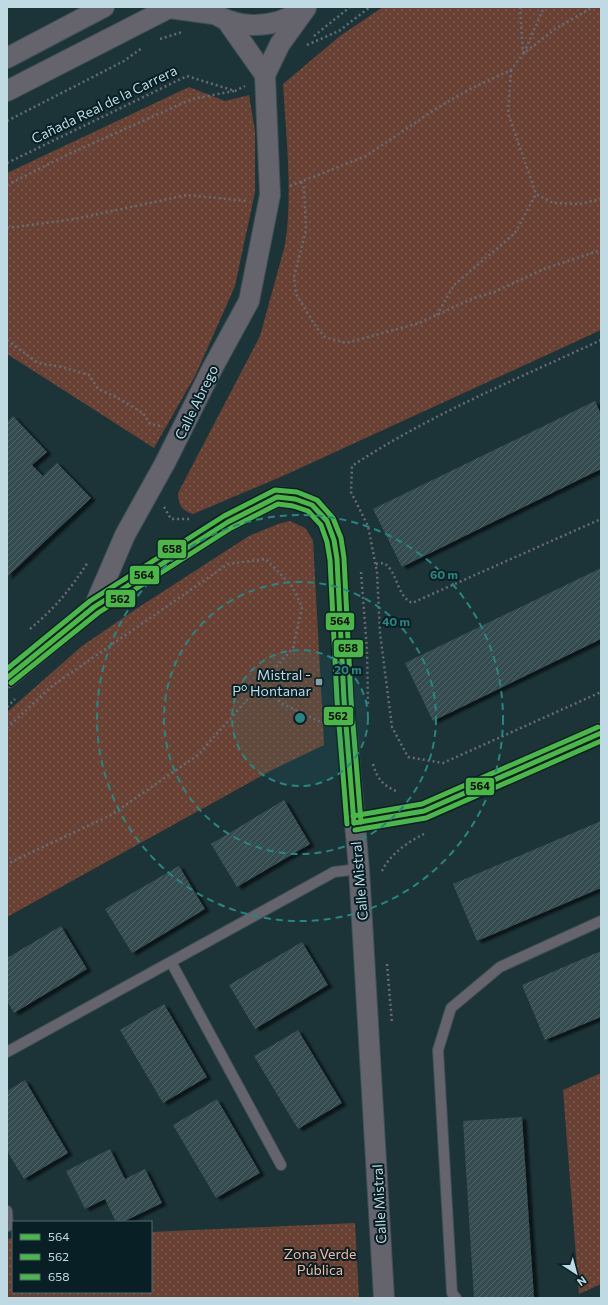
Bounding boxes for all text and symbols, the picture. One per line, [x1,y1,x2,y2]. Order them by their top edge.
street label: Cañada Real de la Carrera [28,61,180,147]
street label: Calle Abrego [171,362,221,442]
line badge: 658 [157,539,187,559]
text: 658 [162,542,182,555]
line badge: 564 [129,565,160,585]
text: 60 m [430,567,458,581]
text: 564 [134,568,154,581]
line badge: 562 [105,589,136,608]
text: 562 [110,592,130,605]
line badge: 564 [325,612,355,631]
text: 564 [330,614,350,627]
text: 40 m [382,614,410,628]
line badge: 658 [333,639,364,658]
text: 658 [338,641,358,654]
text: 20 m [334,662,362,676]
place label: Mistral - Pº Hontanar [232,666,311,699]
marker: Mistral - Pº Hontanar [314,677,324,687]
line badge: 562 [323,706,354,726]
text: 562 [328,709,348,722]
centre of rings [293,711,307,725]
line badge: 564 [465,777,495,796]
text: 564 [470,779,490,792]
street label: Calle Mistral [347,841,371,921]
street label: Calle Mistral [368,1164,390,1244]
legend [12,1221,152,1293]
text: 564 [48,1229,69,1243]
park label: Zona Verde Pública [284,1245,356,1278]
text: 562 [48,1249,69,1263]
north arrow [556,1253,596,1293]
text: 658 [48,1269,69,1283]
text: N [575,1274,589,1289]

